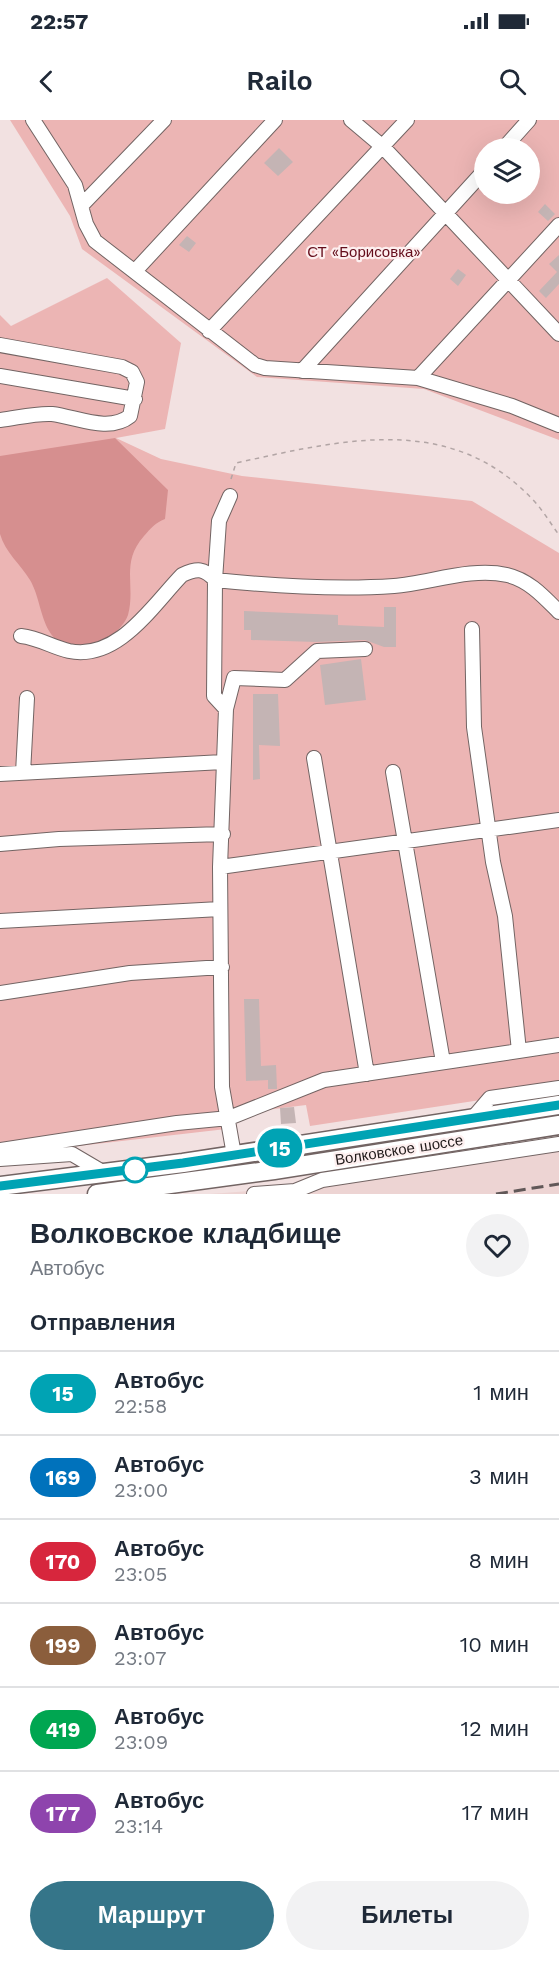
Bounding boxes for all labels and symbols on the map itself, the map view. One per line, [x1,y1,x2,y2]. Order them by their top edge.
park label: СТ «Борисовка» [307,243,421,261]
line badge: 15 [253,1128,307,1168]
street label: Волковское шоссе [334,1131,464,1169]
unlabelled marker [122,1157,148,1183]

